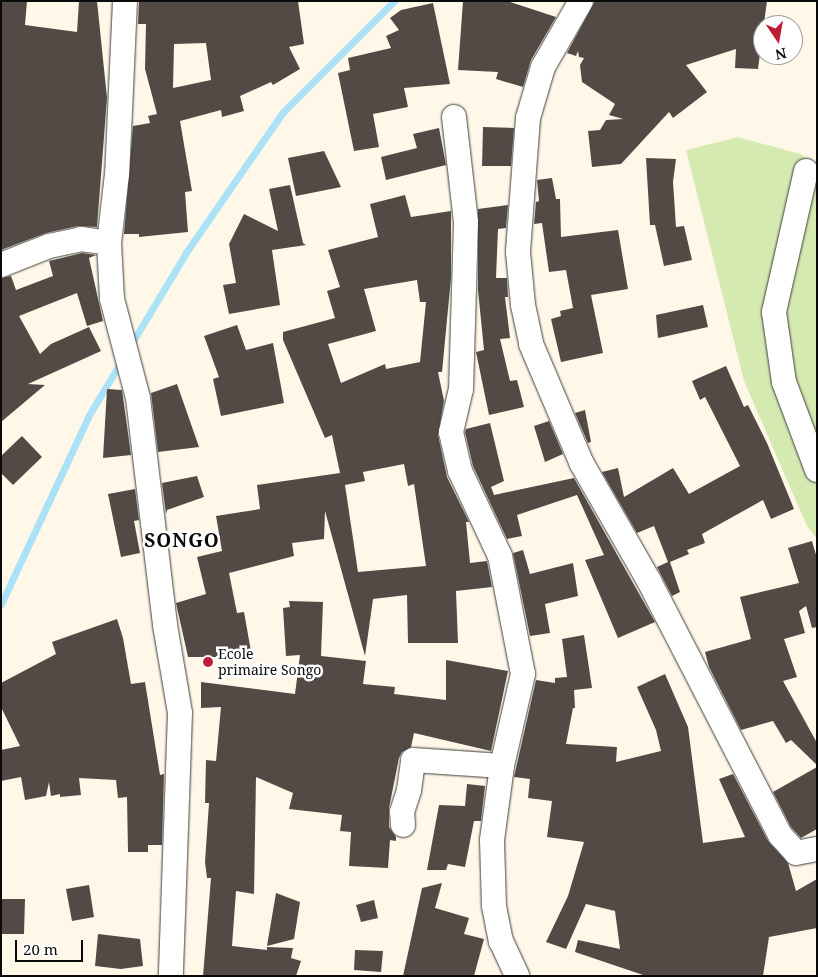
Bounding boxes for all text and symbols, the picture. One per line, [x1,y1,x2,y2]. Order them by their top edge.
north arrow [753,15,803,65]
text: N [774,44,788,65]
district label: SONGO [144,530,220,552]
place label: Ecole primaire Songo [218,646,321,679]
marker: Ecole primaire Songo [202,656,214,668]
scale bar [18,930,85,962]
text: 20 m [23,939,58,959]

